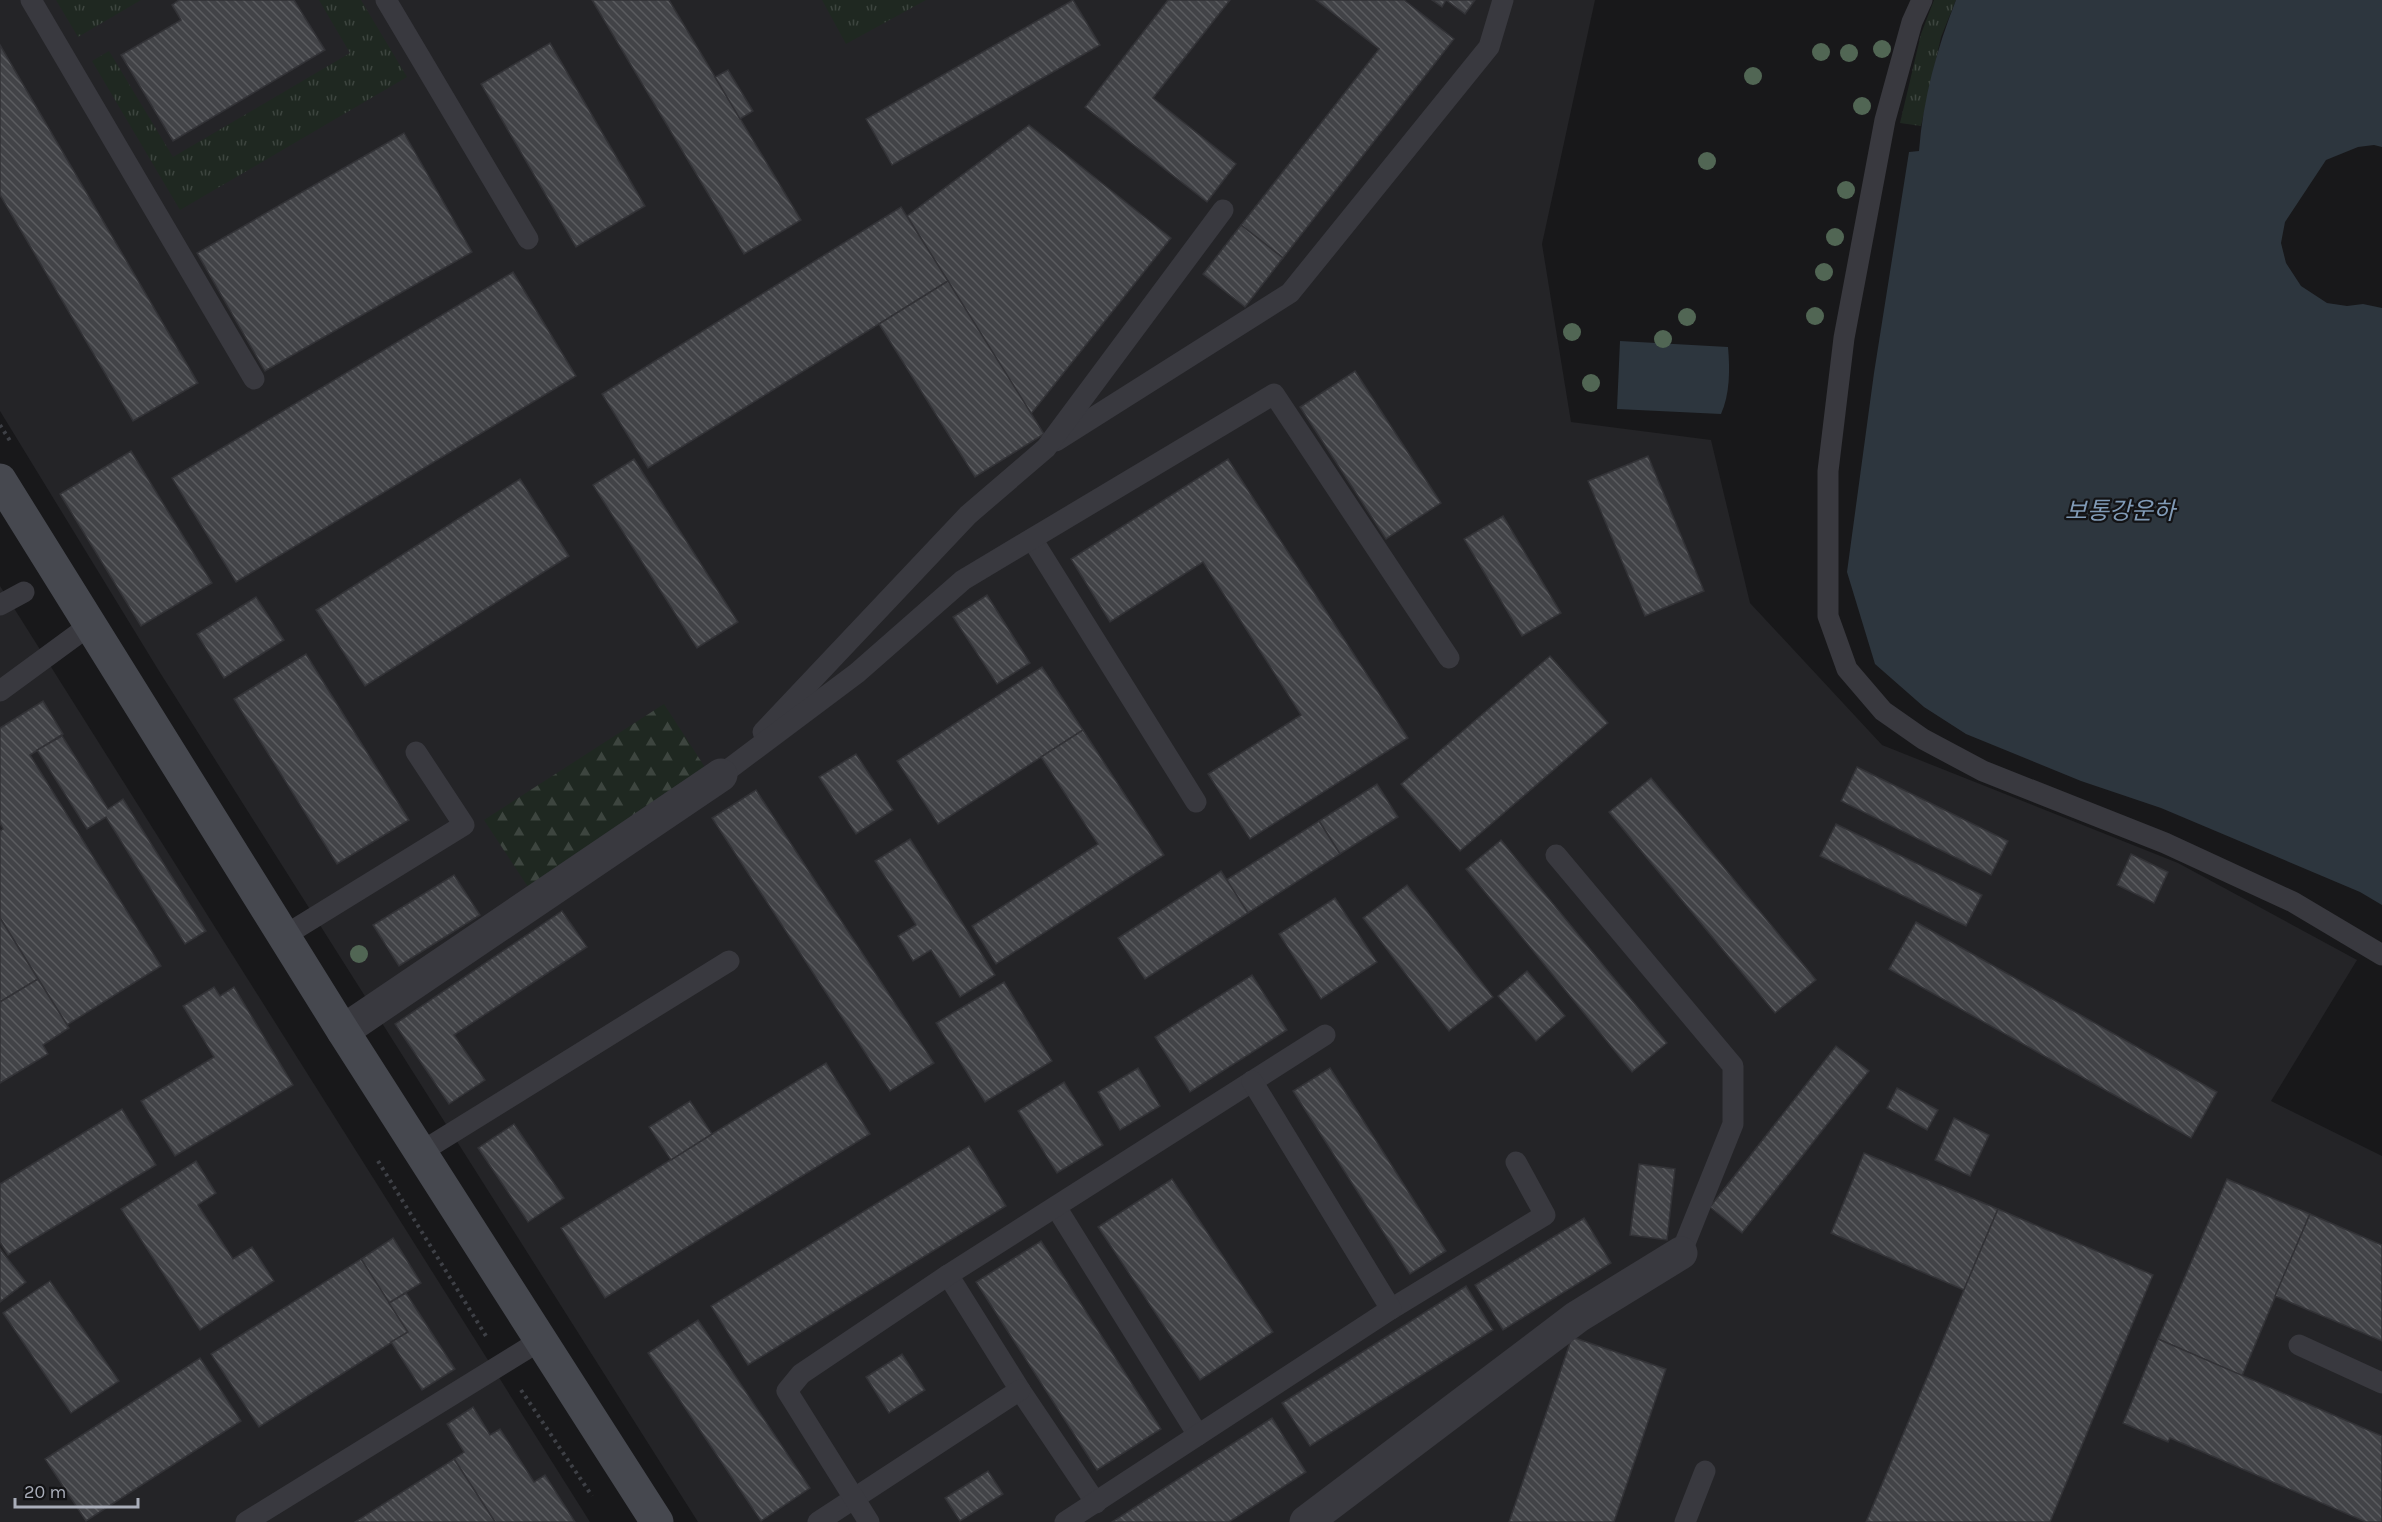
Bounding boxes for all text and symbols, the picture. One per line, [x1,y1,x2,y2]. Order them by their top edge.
water label: 보통강운하 [2065,497,2178,525]
scale bar [15,1471,138,1509]
text: 20 m [24,1481,66,1503]

